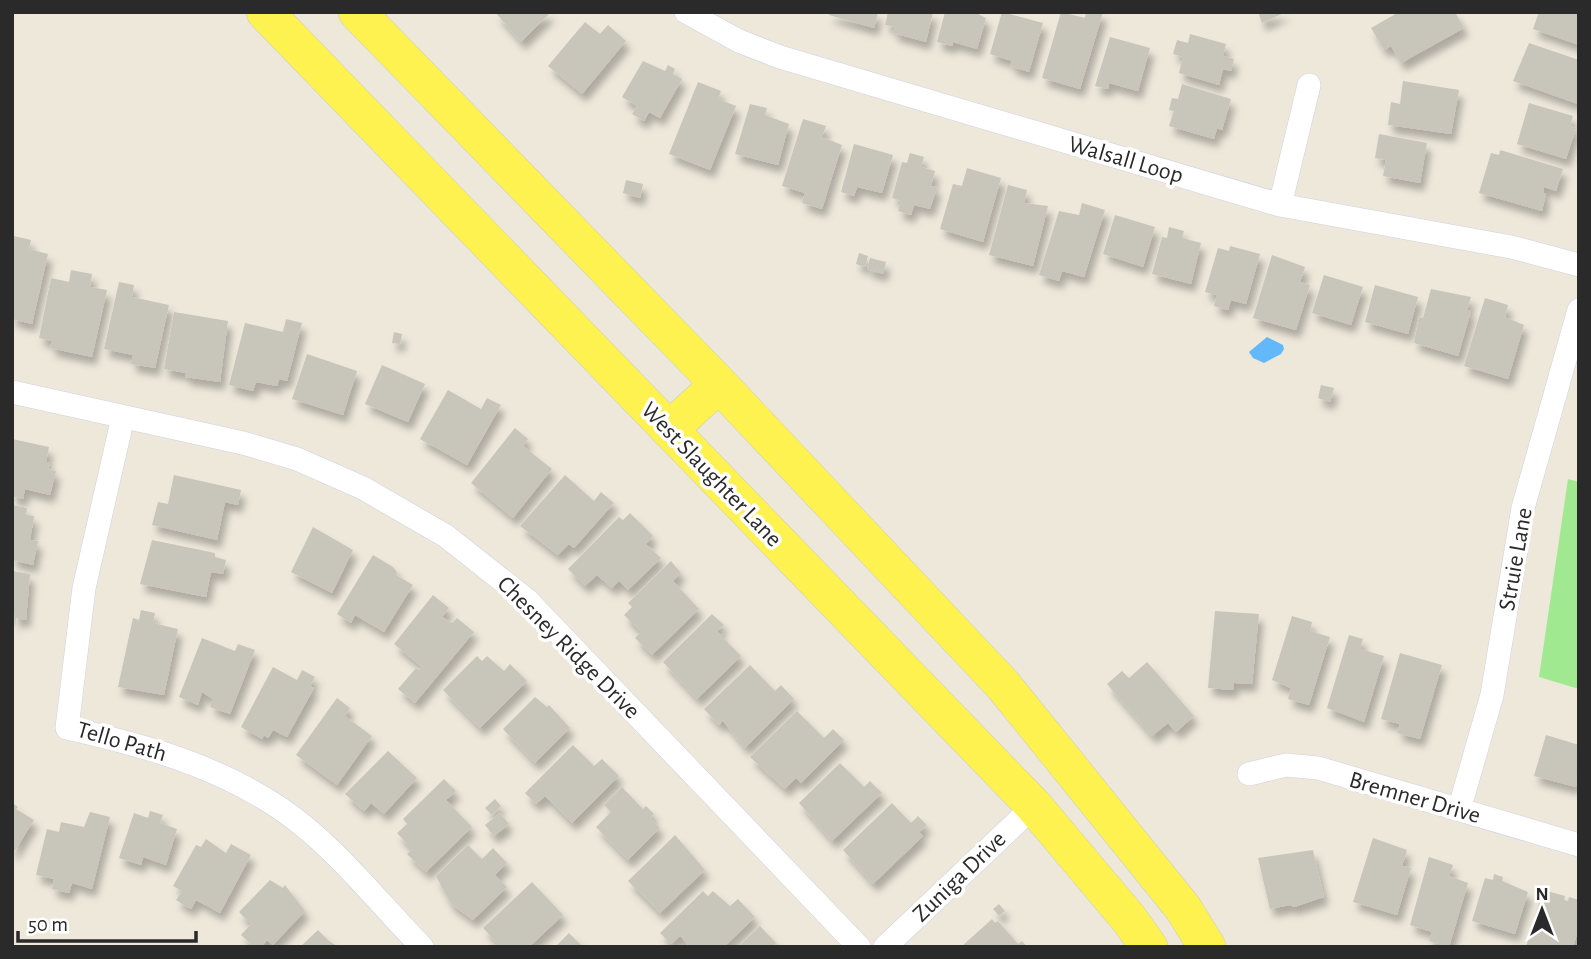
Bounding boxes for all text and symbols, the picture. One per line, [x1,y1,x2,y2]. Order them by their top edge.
street label: Walsall Loop [1066,132,1186,188]
street label: West Slaughter Lane [636,398,786,552]
street label: Struie Lane [1495,506,1537,613]
street label: Chesney Ridge Drive [492,572,644,724]
street label: Tello Path [74,718,169,766]
street label: Bremner Drive [1346,768,1483,828]
street label: Zuniga Drive [909,827,1011,927]
north arrow [1507,875,1577,945]
text: N [1535,885,1549,904]
scale bar [18,900,196,944]
text: 50 m [28,914,68,935]

